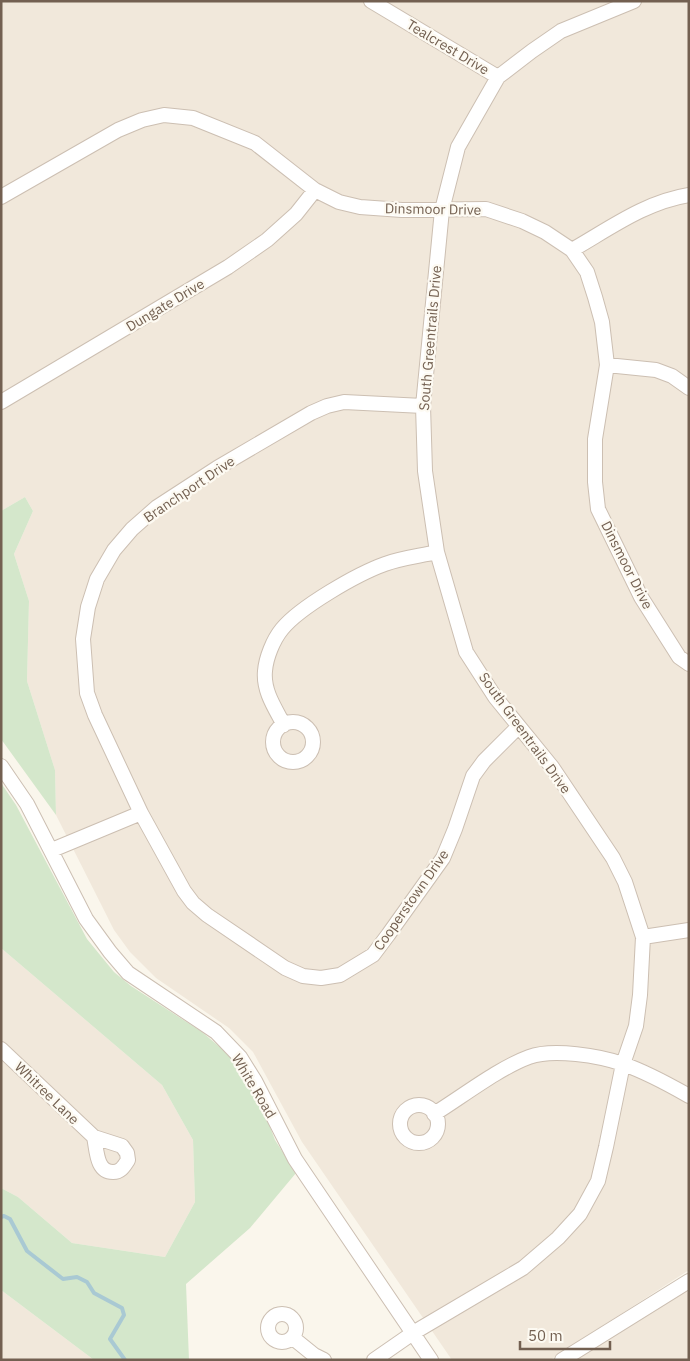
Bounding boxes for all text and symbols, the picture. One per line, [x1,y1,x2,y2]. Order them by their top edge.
street label: Tealcrest Drive [403,15,493,79]
street label: Dinsmoor Drive [385,199,482,219]
street label: South Greentrails Drive [415,264,445,411]
street label: Dungate Drive [122,274,208,335]
street label: Branchport Drive [140,452,238,526]
street label: Dinsmoor Drive [597,518,657,612]
street label: South Greentrails Drive [475,669,575,797]
street label: Cooperstown Drive [369,846,453,954]
street label: White Road [228,1051,280,1121]
street label: Whitree Lane [11,1058,83,1128]
scale bar [520,1318,610,1350]
text: 50 m [528,1326,563,1345]

